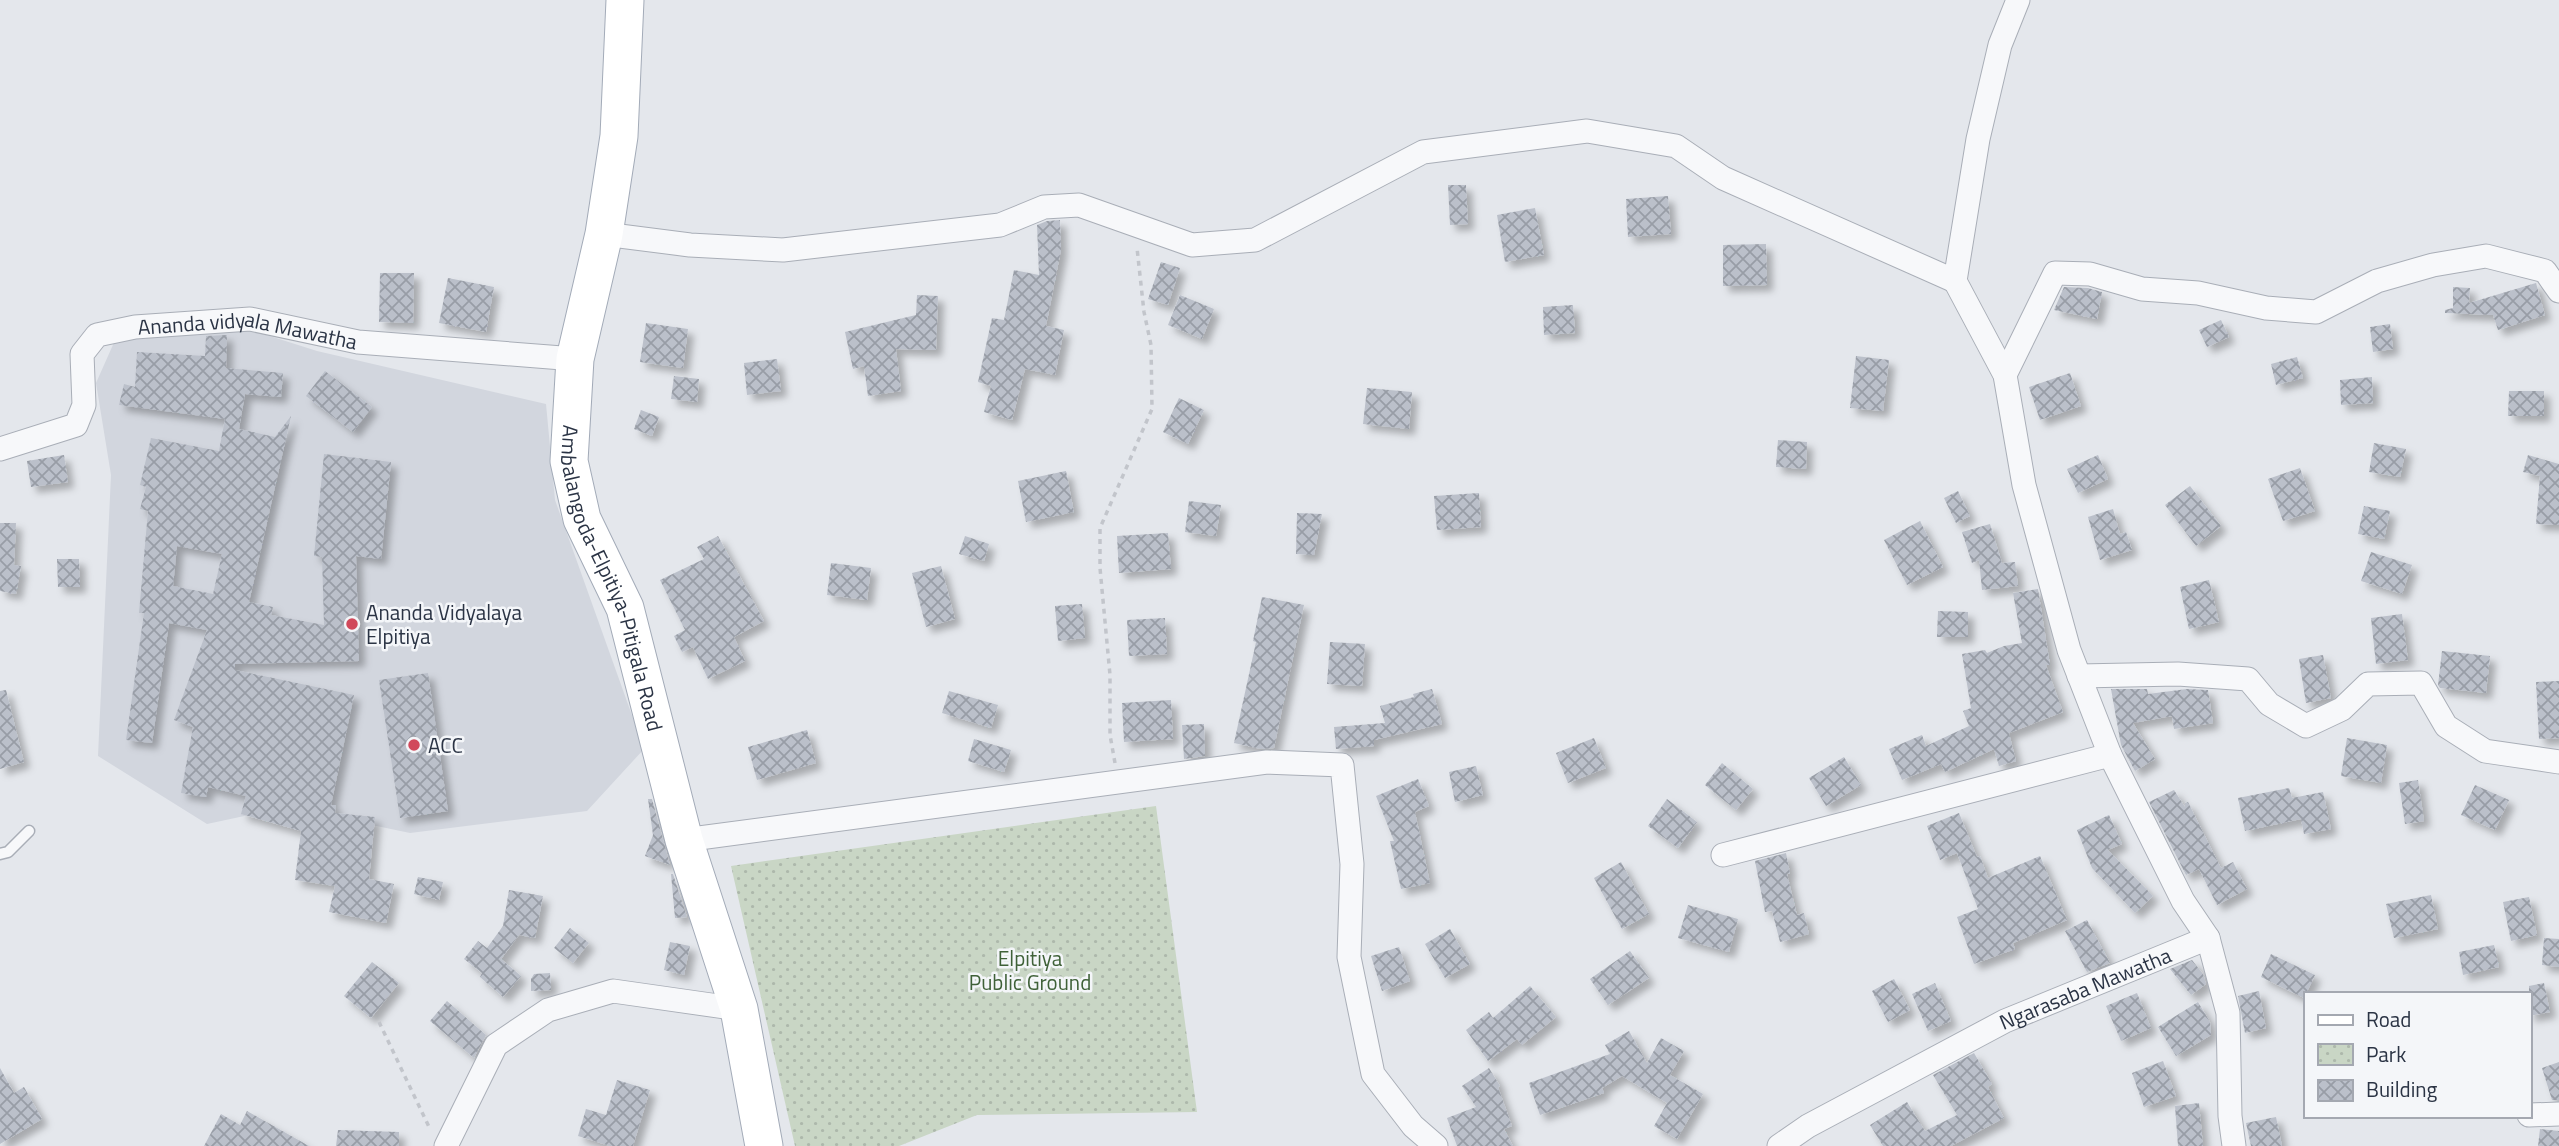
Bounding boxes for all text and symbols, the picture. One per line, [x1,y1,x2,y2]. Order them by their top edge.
street label: Ananda vidyala Mawatha [137,302,361,358]
street label: Ambalangoda-Elpitiya-Pitigala Road [553,424,672,734]
place label: Ananda Vidyalaya Elpitiya [366,596,522,652]
marker: Ananda Vidyalaya Elpitiya [344,616,360,632]
place label: ACC [428,729,463,761]
marker: ACC [406,737,422,753]
street label: Ngarasaba Mawatha [1994,939,2176,1038]
park label: Elpitiya Public Ground [969,942,1091,998]
legend [2304,992,2531,1118]
text: Road [2366,1003,2411,1035]
text: Park [2366,1038,2406,1070]
text: Building [2366,1073,2438,1105]

